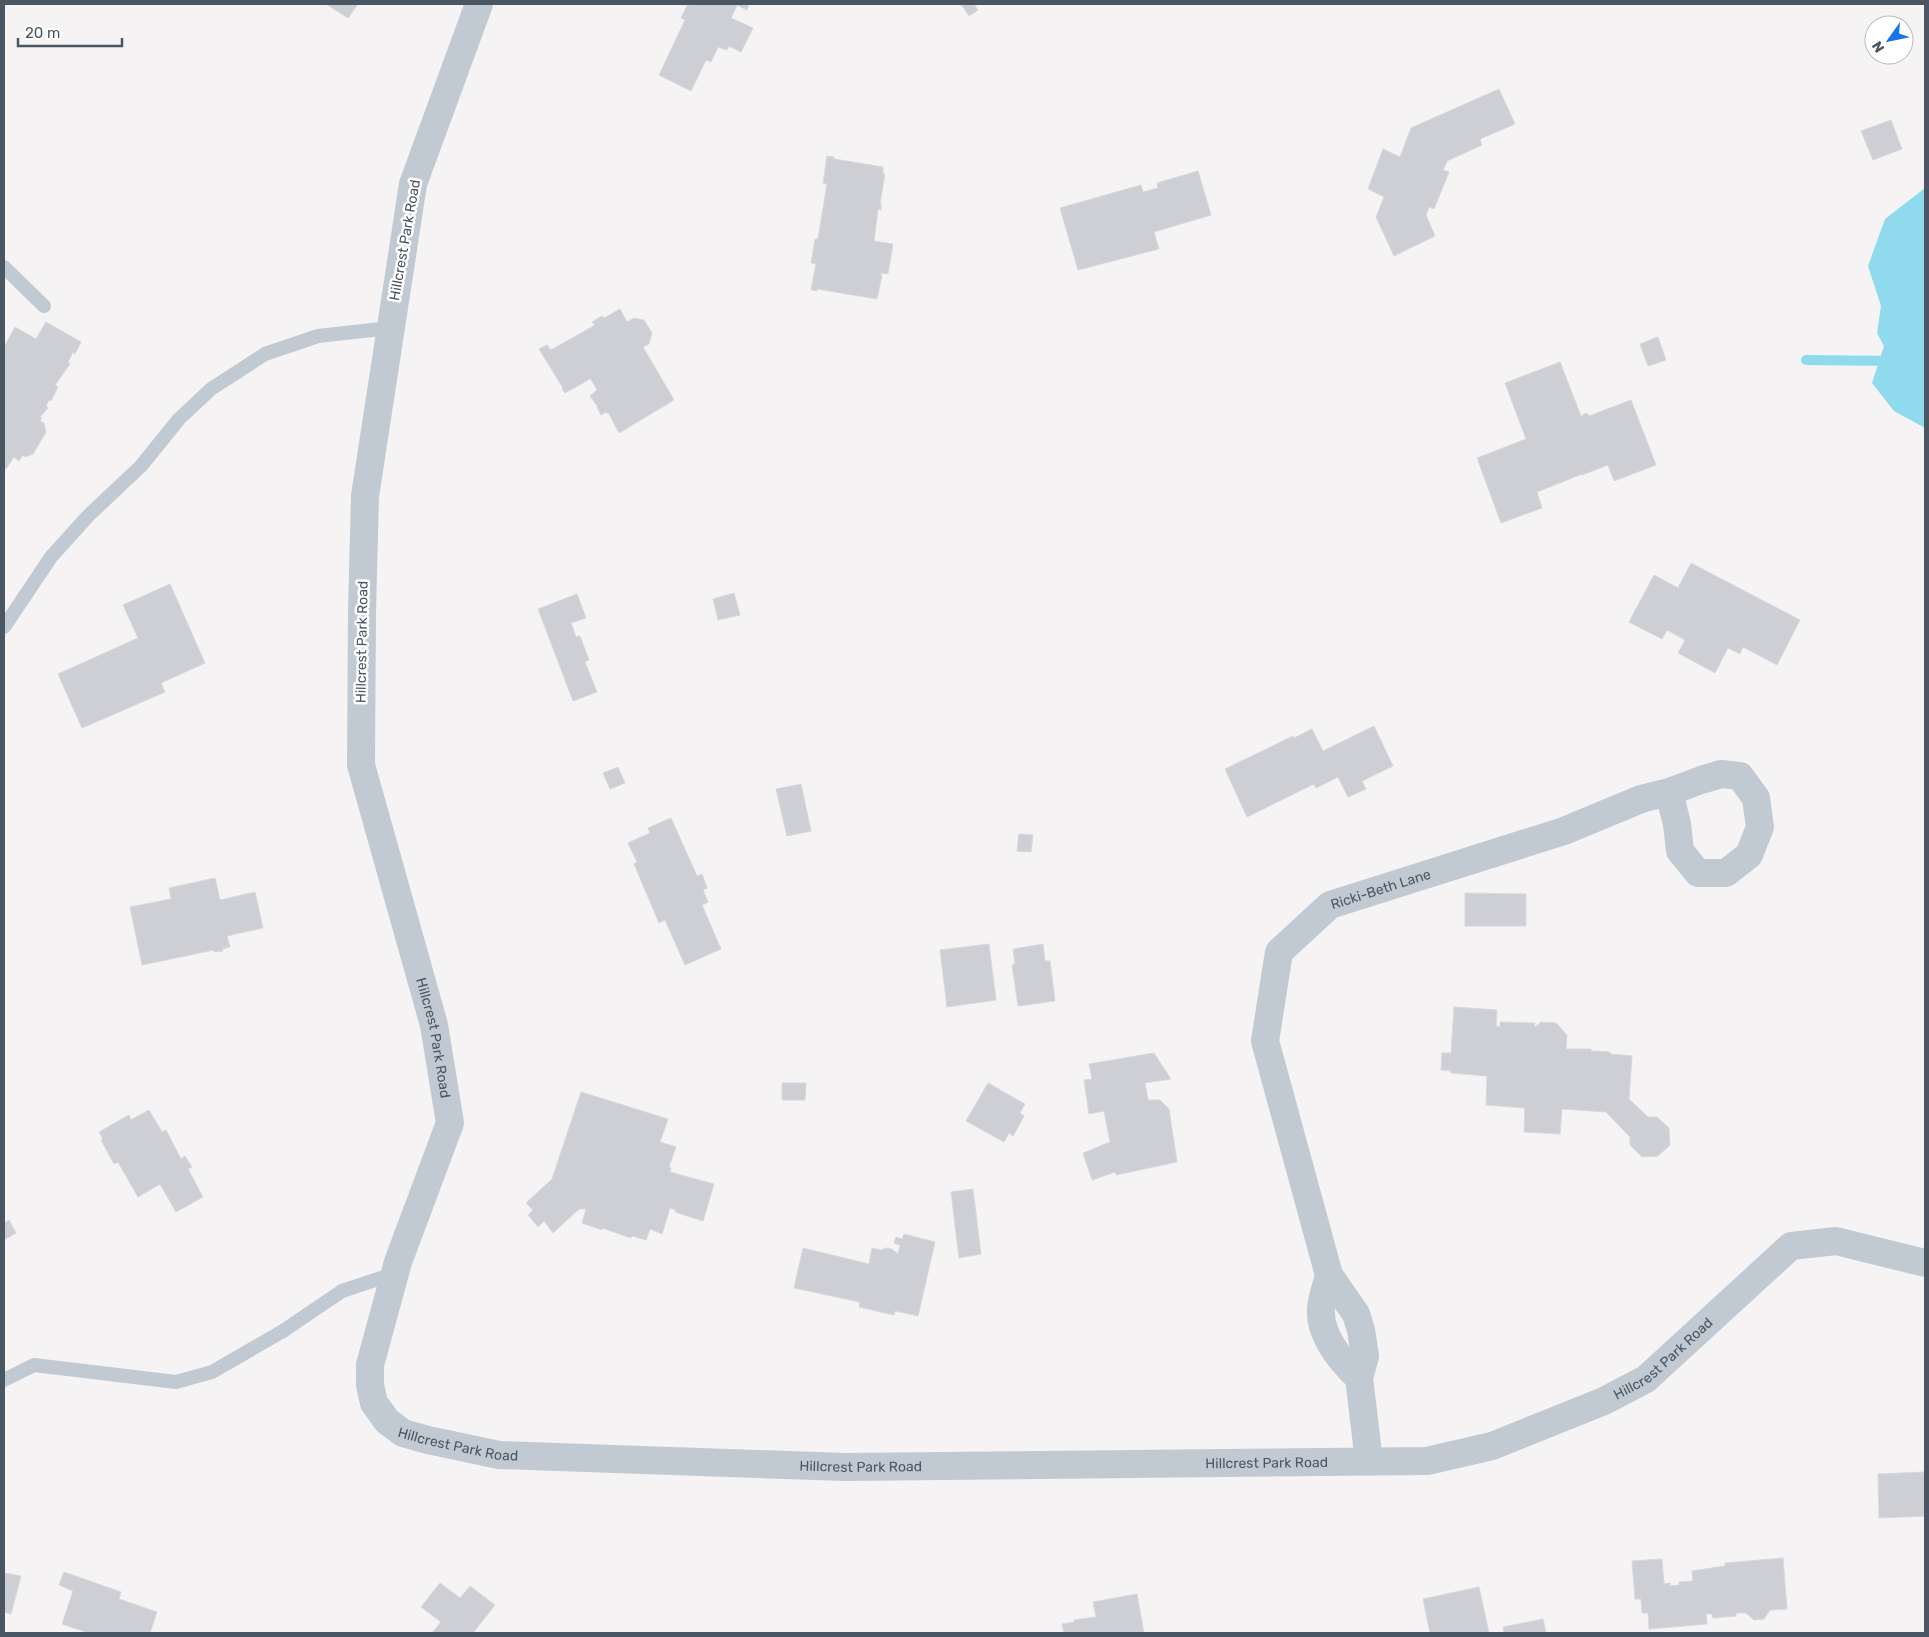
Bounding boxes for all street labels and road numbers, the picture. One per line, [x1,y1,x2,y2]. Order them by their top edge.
street label: Hillcrest Park Road [386,178,424,302]
street label: Hillcrest Park Road [352,581,372,703]
street label: Ricki-Beth Lane [1328,865,1433,913]
street label: Hillcrest Park Road [413,976,454,1099]
street label: Hillcrest Park Road [1611,1314,1716,1403]
street label: Hillcrest Park Road [396,1423,519,1464]
street label: Hillcrest Park Road [1205,1454,1328,1472]
street label: Hillcrest Park Road [799,1457,922,1476]

